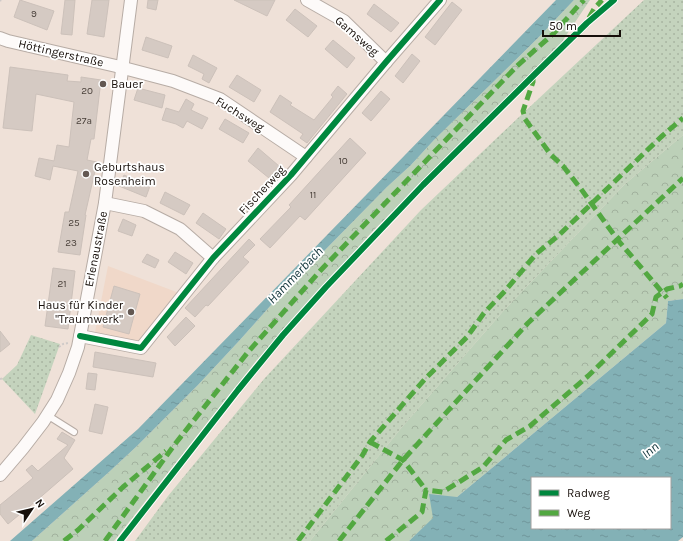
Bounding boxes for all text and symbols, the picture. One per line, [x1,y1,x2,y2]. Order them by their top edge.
house number: 9 [31,8,37,20]
scale bar [543,12,620,38]
street label: Gamsweg [332,13,382,59]
text: 50 m [549,19,577,33]
street label: Höttingerstraße [17,36,105,70]
place label: Bauer [111,77,143,91]
marker: Bauer [98,79,108,89]
house number: 20 [81,85,93,97]
street label: Fuchsweg [213,94,267,135]
house number: 27a [76,115,92,127]
house number: 10 [338,155,348,167]
place label: Geburtshaus Rosenheim [94,160,165,188]
street label: Fischerweg [236,162,288,217]
marker: Geburtshaus Rosenheim [81,169,91,179]
house number: 11 [310,189,316,201]
street label: Erlenaustraße [82,210,110,288]
house number: 25 [68,217,80,229]
house number: 23 [65,237,77,249]
water label: Hammerbach [264,243,326,307]
house number: 21 [57,278,67,290]
place label: Haus für Kinder "Traumwerk" [38,298,124,326]
marker: Haus für Kinder "Traumwerk" [126,307,136,317]
water label: Inn [639,439,661,461]
legend [531,477,671,529]
text: Radweg [567,486,610,500]
north arrow [12,489,52,529]
text: N [32,497,47,511]
text: Weg [567,506,591,520]

